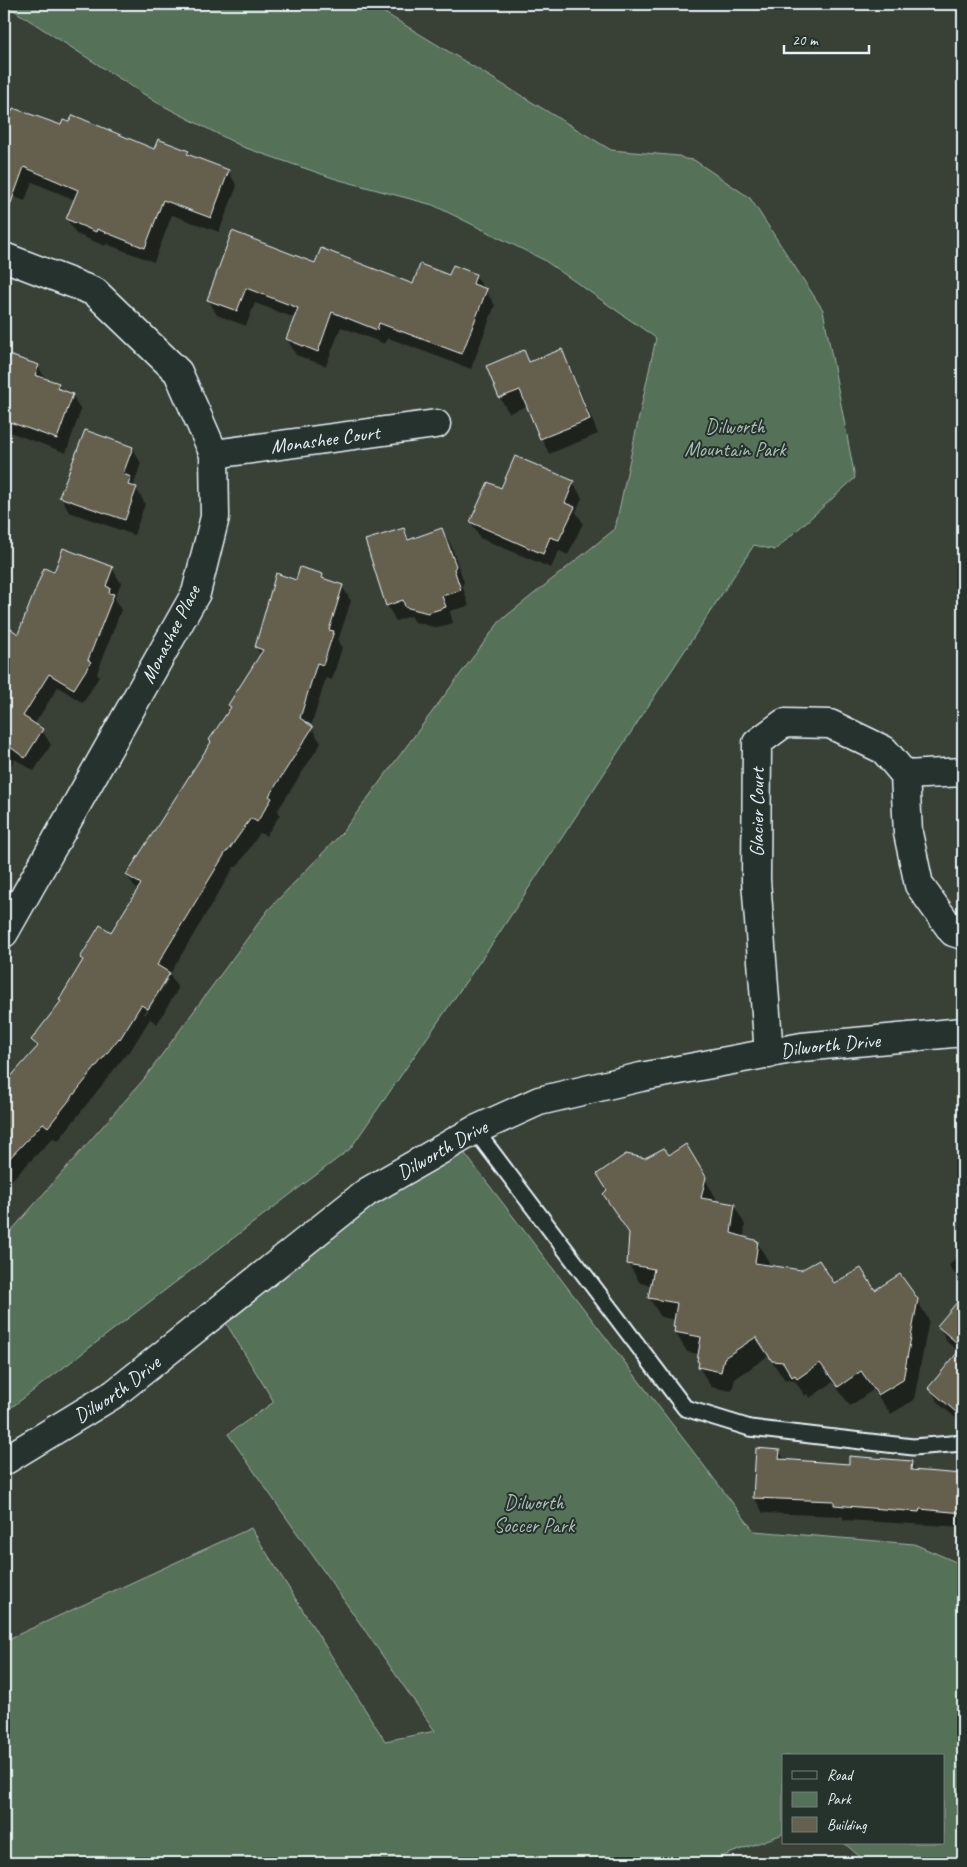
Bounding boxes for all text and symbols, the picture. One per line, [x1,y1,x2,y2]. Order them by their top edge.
scale bar [784,22,870,54]
text: 20 m [792,31,819,50]
park label: Dilworth Mountain Park [684,414,787,462]
street label: Monashee Court [269,419,384,459]
street label: Monashee Place [135,580,206,687]
street label: Glacier Court [744,765,770,857]
street label: Dilworth Drive [778,1028,882,1064]
street label: Dilworth Drive [393,1114,493,1185]
street label: Dilworth Drive [69,1349,166,1428]
park label: Dilworth Soccer Park [494,1490,576,1538]
legend [782,1754,944,1844]
text: Road [827,1766,854,1785]
text: Park [827,1790,852,1809]
text: Building [827,1816,867,1835]

